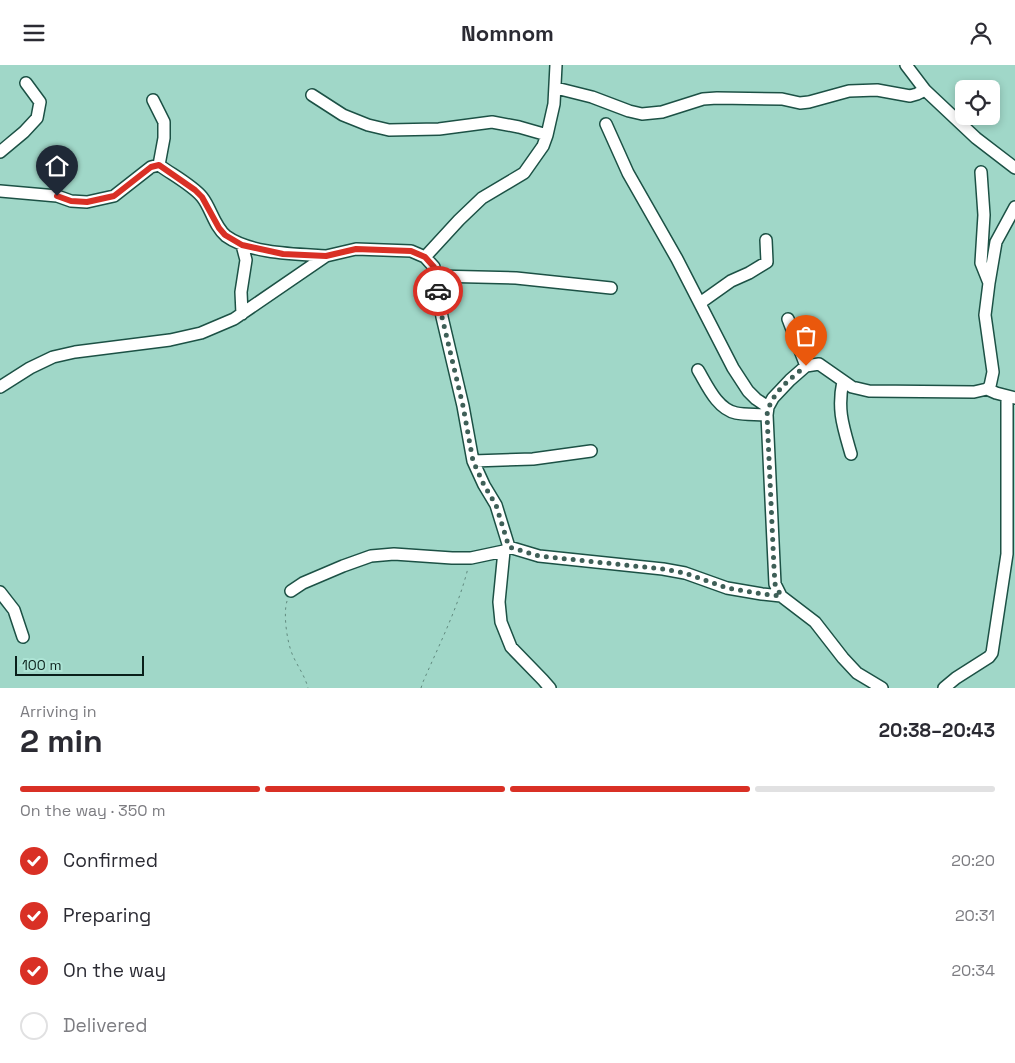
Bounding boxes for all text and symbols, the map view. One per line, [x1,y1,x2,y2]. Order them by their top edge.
icon: menu [20,19,48,47]
text: Nomnom [461,19,554,47]
icon: person [967,19,995,47]
map controls [955,80,1000,125]
button: locate [955,80,1000,125]
pin [36,145,78,196]
icon: home [43,152,71,180]
courier [413,266,463,316]
icon: car [424,277,452,305]
pin [785,315,827,366]
icon: bag [792,322,820,350]
scale bar [15,653,144,676]
text: 100 m [22,656,61,674]
text: Arriving in [20,701,97,722]
text: 20:38–20:43 [879,718,995,743]
text: 2 min [20,721,103,761]
text: On the way · 350 m [20,800,165,821]
icon: check [20,847,48,875]
text: Confirmed [63,848,158,873]
text: 20:20 [951,850,995,871]
icon: check [20,902,48,930]
text: Preparing [63,903,151,928]
text: 20:31 [955,905,995,926]
icon: check [20,957,48,985]
text: On the way [63,958,166,983]
text: 20:34 [951,960,995,981]
text: Delivered [63,1013,148,1038]

